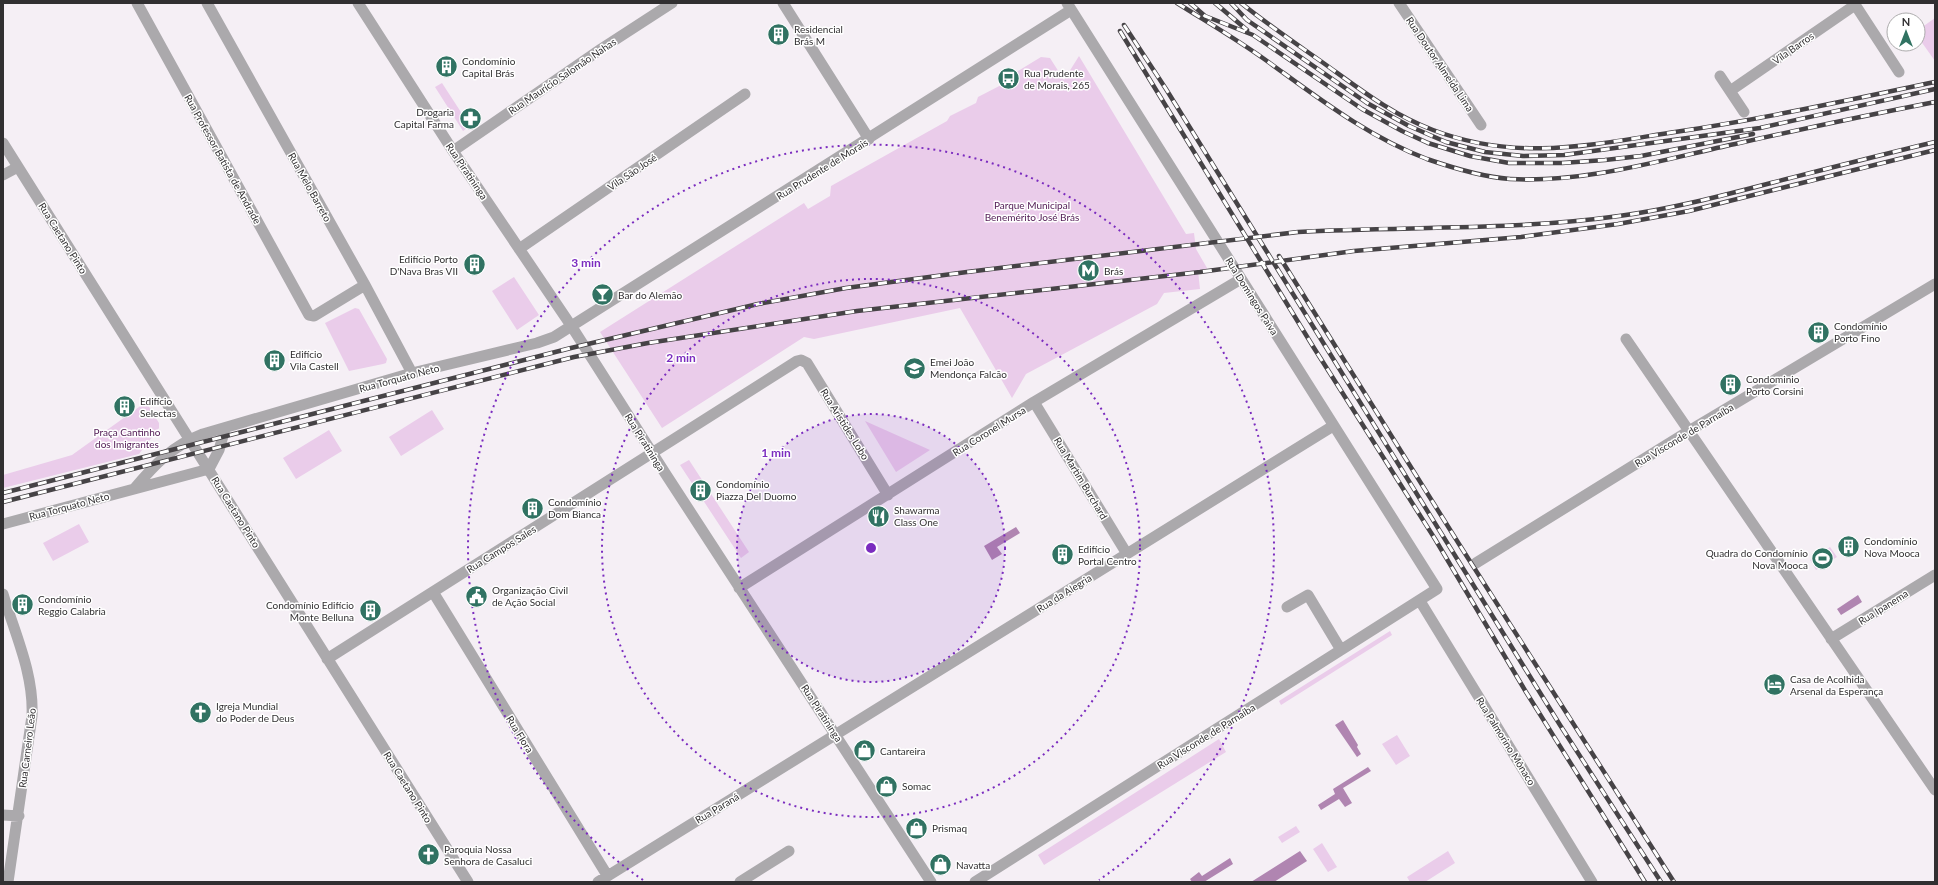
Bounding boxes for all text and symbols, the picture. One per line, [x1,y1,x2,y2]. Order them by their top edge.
north arrow [1886,12,1926,52]
street label: Rua Doutor Almeida Lima [1404,14,1476,114]
text: N [1902,15,1910,28]
building icon: Residencial Brás M [766,22,792,48]
place label: Residencial Brás M [794,23,843,47]
street label: Vila Barros [1770,29,1816,67]
street label: Rua Maurício Salomão Nahas [506,35,618,117]
building icon: Condomínio Capital Brás [434,54,460,80]
place label: Condomínio Capital Brás [462,55,516,79]
bus stop icon: Rua Prudente de Morais, 265 [996,66,1022,92]
place label: Rua Prudente de Morais, 265 [1024,67,1090,91]
street label: Rua Professor Batista de Andrade [182,92,264,226]
pharmacy icon: Drogaria Capital Farma [457,105,483,131]
place label: Drogaria Capital Farma [394,106,454,130]
street label: Rua Prudente de Morais [774,136,870,202]
street label: Rua Piratininga [444,140,490,202]
street label: Rua Melo Barreto [286,150,334,224]
street label: Vila São José [605,151,659,193]
park label: Parque Municipal Benemérito José Brás [985,199,1079,223]
street label: Rua Caetano Pinto [36,200,90,276]
building icon: Edifício Porto D'Nava Bras VII [461,252,487,278]
place label: Edifício Porto D'Nava Bras VII [390,253,458,277]
text: 3 min [571,255,601,270]
street label: Rua Domingos Paiva [1223,255,1281,337]
metro station icon: Brás [1075,258,1101,284]
place label: Brás [1104,265,1123,277]
bar icon: Bar do Alemão [590,282,616,308]
place label: Bar do Alemão [618,289,682,301]
building icon: Condomínio Porto Fino [1806,319,1832,345]
place label: Condomínio Porto Fino [1834,320,1888,344]
building icon: Edifício Vila Castell [261,347,287,373]
place label: Edifício Vila Castell [290,348,339,372]
text: 2 min [666,350,696,365]
school or university icon: Emei João Mendonça Falcão [901,355,927,381]
place label: Emei João Mendonça Falcão [930,356,1007,380]
street label: Rua Torquato Neto [358,361,441,394]
building icon: Condominio Porto Corsini [1717,372,1743,398]
place label: Condominio Porto Corsini [1746,373,1803,397]
street label: Rua Aristides Lobo [818,386,872,462]
building icon: Edifício Selectas [111,394,137,420]
place label: Edifício Selectas [140,395,176,419]
street label: Rua Visconde de Parnaíba [1632,401,1736,469]
street label: Rua Coronel Mursa [950,404,1028,458]
street label: Rua Piratininga [622,411,668,473]
park label: Praça Cantinho dos Imigrantes [94,426,161,450]
street label: Rua Martim Burchard [1052,435,1110,521]
text: 1 min [761,445,791,460]
street label: Rua Caetano Pinto [209,474,263,550]
building icon: Condomínio Piazza Del Duomo [688,477,714,503]
place label: Condomínio Piazza Del Duomo [716,478,797,502]
street label: Rua Torquato Neto [28,489,111,522]
building icon: Condomínio Dom Bianca [519,495,545,521]
place label: Condomínio Dom Bianca [548,496,602,520]
restaurant icon: Shawarma Class One [865,503,891,529]
place label: Shawarma Class One [894,504,939,528]
street label: Rua Campos Sales [464,523,538,575]
building icon: Condomínio Nova Mooca [1835,534,1861,560]
place label: Condomínio Nova Mooca [1864,535,1920,559]
centre of rings [864,541,878,555]
building icon: Edifício Portal Centro [1050,542,1076,568]
place label: Edifício Portal Centro [1078,543,1137,567]
sports icon: Quadra do Condomínio Nova Mooca [1810,546,1836,572]
place label: Quadra do Condomínio Nova Mooca [1706,547,1808,571]
street label: Rua da Alegria [1034,571,1094,615]
public building icon: Organização Civil de Ação Social [463,583,489,609]
place label: Organização Civil de Ação Social [492,584,568,608]
street label: Rua Ipanema [1856,587,1910,627]
building icon: Condomínio Reggio Calabria [10,592,36,618]
place label: Condomínio Reggio Calabria [38,593,106,617]
building icon: Condomínio Edifício Monte Belluna [357,598,383,624]
place label: Condomínio Edifício Monte Belluna [266,599,354,623]
hotel icon: Casa de Acolhida Arsenal da Esperança [1762,672,1788,698]
place label: Casa de Acolhida Arsenal da Esperança [1790,673,1883,697]
street label: Rua Piratininga [799,682,845,744]
street label: Rua Palmorino Mônaco [1474,695,1538,788]
church icon: Igreja Mundial do Poder de Deus [187,699,213,725]
place label: Igreja Mundial do Poder de Deus [216,700,294,724]
street label: Rua Visconde de Parnaíba [1155,701,1257,771]
street label: Rua Carneiro Leão [16,707,38,788]
street label: Rua Flora [504,713,536,755]
shop icon: Cantareira [851,738,877,764]
place label: Cantareira [880,745,925,757]
street label: Rua Caetano Pinto [381,749,435,825]
shop icon: Somac [874,773,900,799]
place label: Somac [902,780,931,792]
street label: Rua Paraná [693,790,741,826]
shop icon: Prismaq [903,815,929,841]
place label: Prismaq [932,822,967,834]
church icon: Paroquia Nossa Senhora de Casaluci [416,842,442,868]
place label: Paroquia Nossa Senhora de Casaluci [444,843,532,867]
shop icon: Navatta [927,852,953,878]
place label: Navatta [956,859,990,871]

